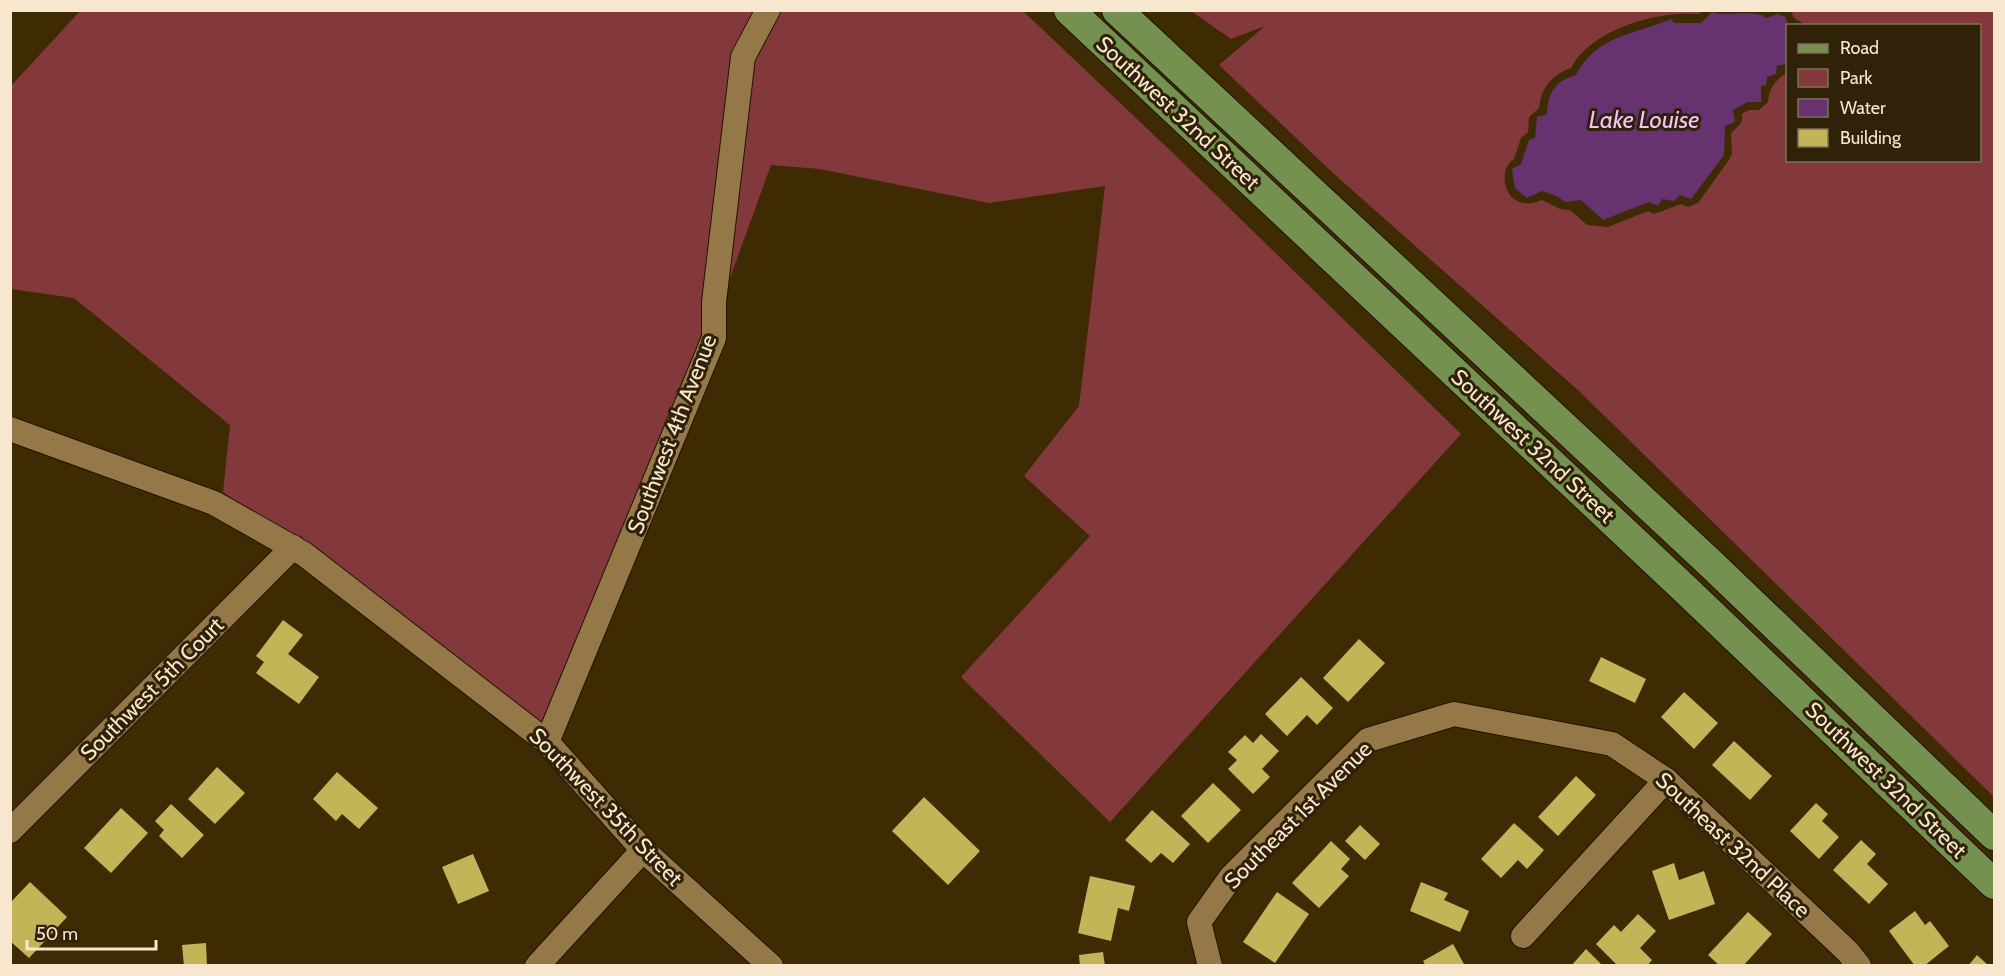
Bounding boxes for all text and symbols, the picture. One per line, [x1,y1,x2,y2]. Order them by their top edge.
legend [1786,24,1981,162]
street label: Southwest 32nd Street [1091,30,1266,196]
text: Road [1840,37,1879,59]
text: Park [1840,67,1873,89]
text: Water [1840,97,1886,119]
water label: Lake Louise [1589,105,1699,134]
text: Building [1840,127,1902,149]
street label: Southwest 4th Avenue [622,331,722,537]
street label: Southwest 32nd Street [1446,363,1621,529]
street label: Southwest 5th Court [75,611,230,766]
street label: Southwest 32nd Street [1800,696,1973,864]
street label: Southwest 35th Street [524,723,689,892]
street label: Southeast 1st Avenue [1219,736,1377,894]
street label: Southeast 32nd Place [1650,766,1816,924]
scale bar [27,913,156,951]
text: 50 m [36,923,78,945]

